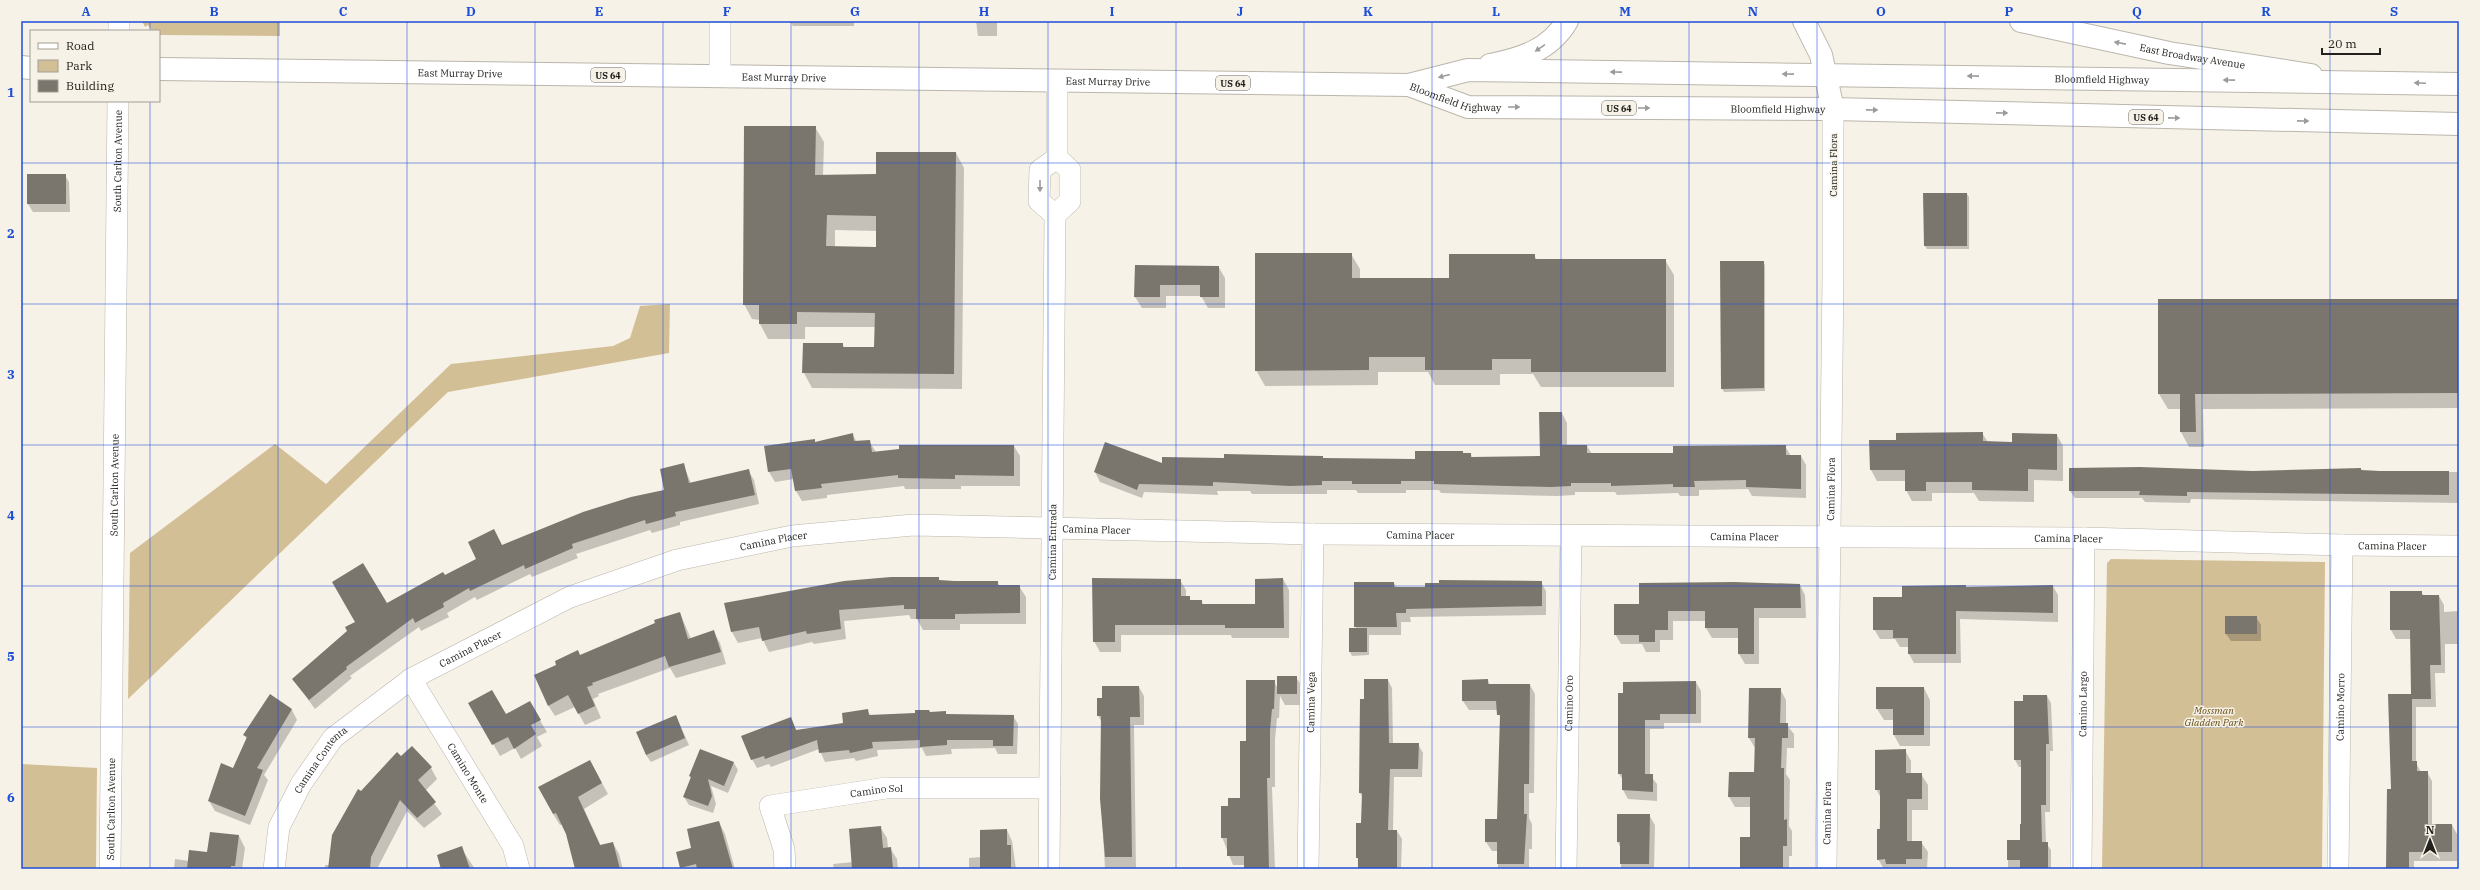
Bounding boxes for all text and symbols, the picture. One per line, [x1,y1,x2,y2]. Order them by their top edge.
text: A [81,3,91,20]
text: B [209,3,219,20]
text: C [339,3,348,20]
text: D [466,3,476,20]
text: E [595,3,603,20]
text: F [723,3,731,20]
text: G [850,3,860,20]
text: H [979,3,990,20]
text: I [1110,3,1115,20]
text: J [1237,3,1244,20]
text: K [1363,3,1373,20]
text: L [1492,3,1500,20]
text: M [1619,3,1631,20]
text: N [1748,3,1758,20]
text: O [1876,3,1886,20]
text: P [2005,3,2014,20]
text: Q [2132,3,2142,20]
text: R [2261,3,2271,20]
text: S [2390,3,2398,20]
legend [30,30,160,102]
scale bar [2322,30,2380,56]
text: 20 m [2328,36,2357,51]
text: Road [66,38,95,53]
one-way arrow [2114,40,2126,46]
street label: East Broadway Avenue [2138,40,2246,71]
one-way arrow [1535,44,1545,52]
text: Park [66,58,92,73]
street label: East Murray Drive [418,66,502,80]
road number: US 64 [591,68,625,82]
one-way arrow [1609,69,1622,75]
street label: East Murray Drive [742,70,826,84]
one-way arrow [1781,71,1794,77]
street label: Bloomfield Highway [2054,72,2150,86]
one-way arrow [1438,73,1450,79]
one-way arrow [1966,73,1979,79]
street label: East Murray Drive [1065,74,1150,88]
road number: US 64 [1216,76,1250,90]
one-way arrow [2222,77,2235,83]
text: Building [66,78,114,93]
street label: Bloomfield Highway [1408,79,1502,114]
one-way arrow [2413,80,2426,86]
text: 1 [7,84,15,101]
road number: US 64 [1602,101,1636,115]
street label: Bloomfield Highway [1731,102,1826,115]
one-way arrow [1508,104,1521,110]
one-way arrow [1638,105,1651,111]
one-way arrow [1866,107,1878,114]
street label: South Carlton Avenue [110,110,124,212]
one-way arrow [1996,110,2008,117]
road number: US 64 [2129,110,2163,124]
one-way arrow [2168,114,2180,121]
one-way arrow [2297,117,2309,124]
street label: Camina Flora [1827,133,1840,197]
one-way arrow [1037,180,1043,193]
text: 2 [7,225,15,242]
text: 3 [7,366,15,383]
street label: South Carlton Avenue [107,434,121,536]
street label: Camina Flora [1824,457,1837,521]
street label: Camina Entrada [1045,503,1059,580]
text: 4 [7,507,15,524]
street label: Camina Placer [1062,522,1131,536]
street label: Camina Placer [739,528,808,553]
street label: Camina Placer [1386,528,1455,541]
street label: Camina Placer [1710,530,1779,543]
street label: Camina Placer [2034,531,2103,545]
street label: Camina Placer [2358,539,2427,552]
street label: Camina Placer [437,627,504,670]
text: 5 [7,648,15,665]
street label: Camina Vega [1304,671,1317,733]
street label: Camino Largo [2076,671,2089,737]
street label: Camino Morro [2333,673,2347,741]
street label: Camino Oro [1562,674,1575,731]
park label: Mossman Gladden Park [2185,704,2244,729]
street label: Camina Contenta [291,723,350,795]
street label: Camino Monte [445,740,492,806]
street label: South Carlton Avenue [104,758,118,860]
street label: Camino Sol [849,781,903,800]
street label: Camina Flora [1820,781,1834,845]
text: 6 [7,789,15,806]
north arrow [2410,820,2450,860]
text: N [2426,823,2435,837]

